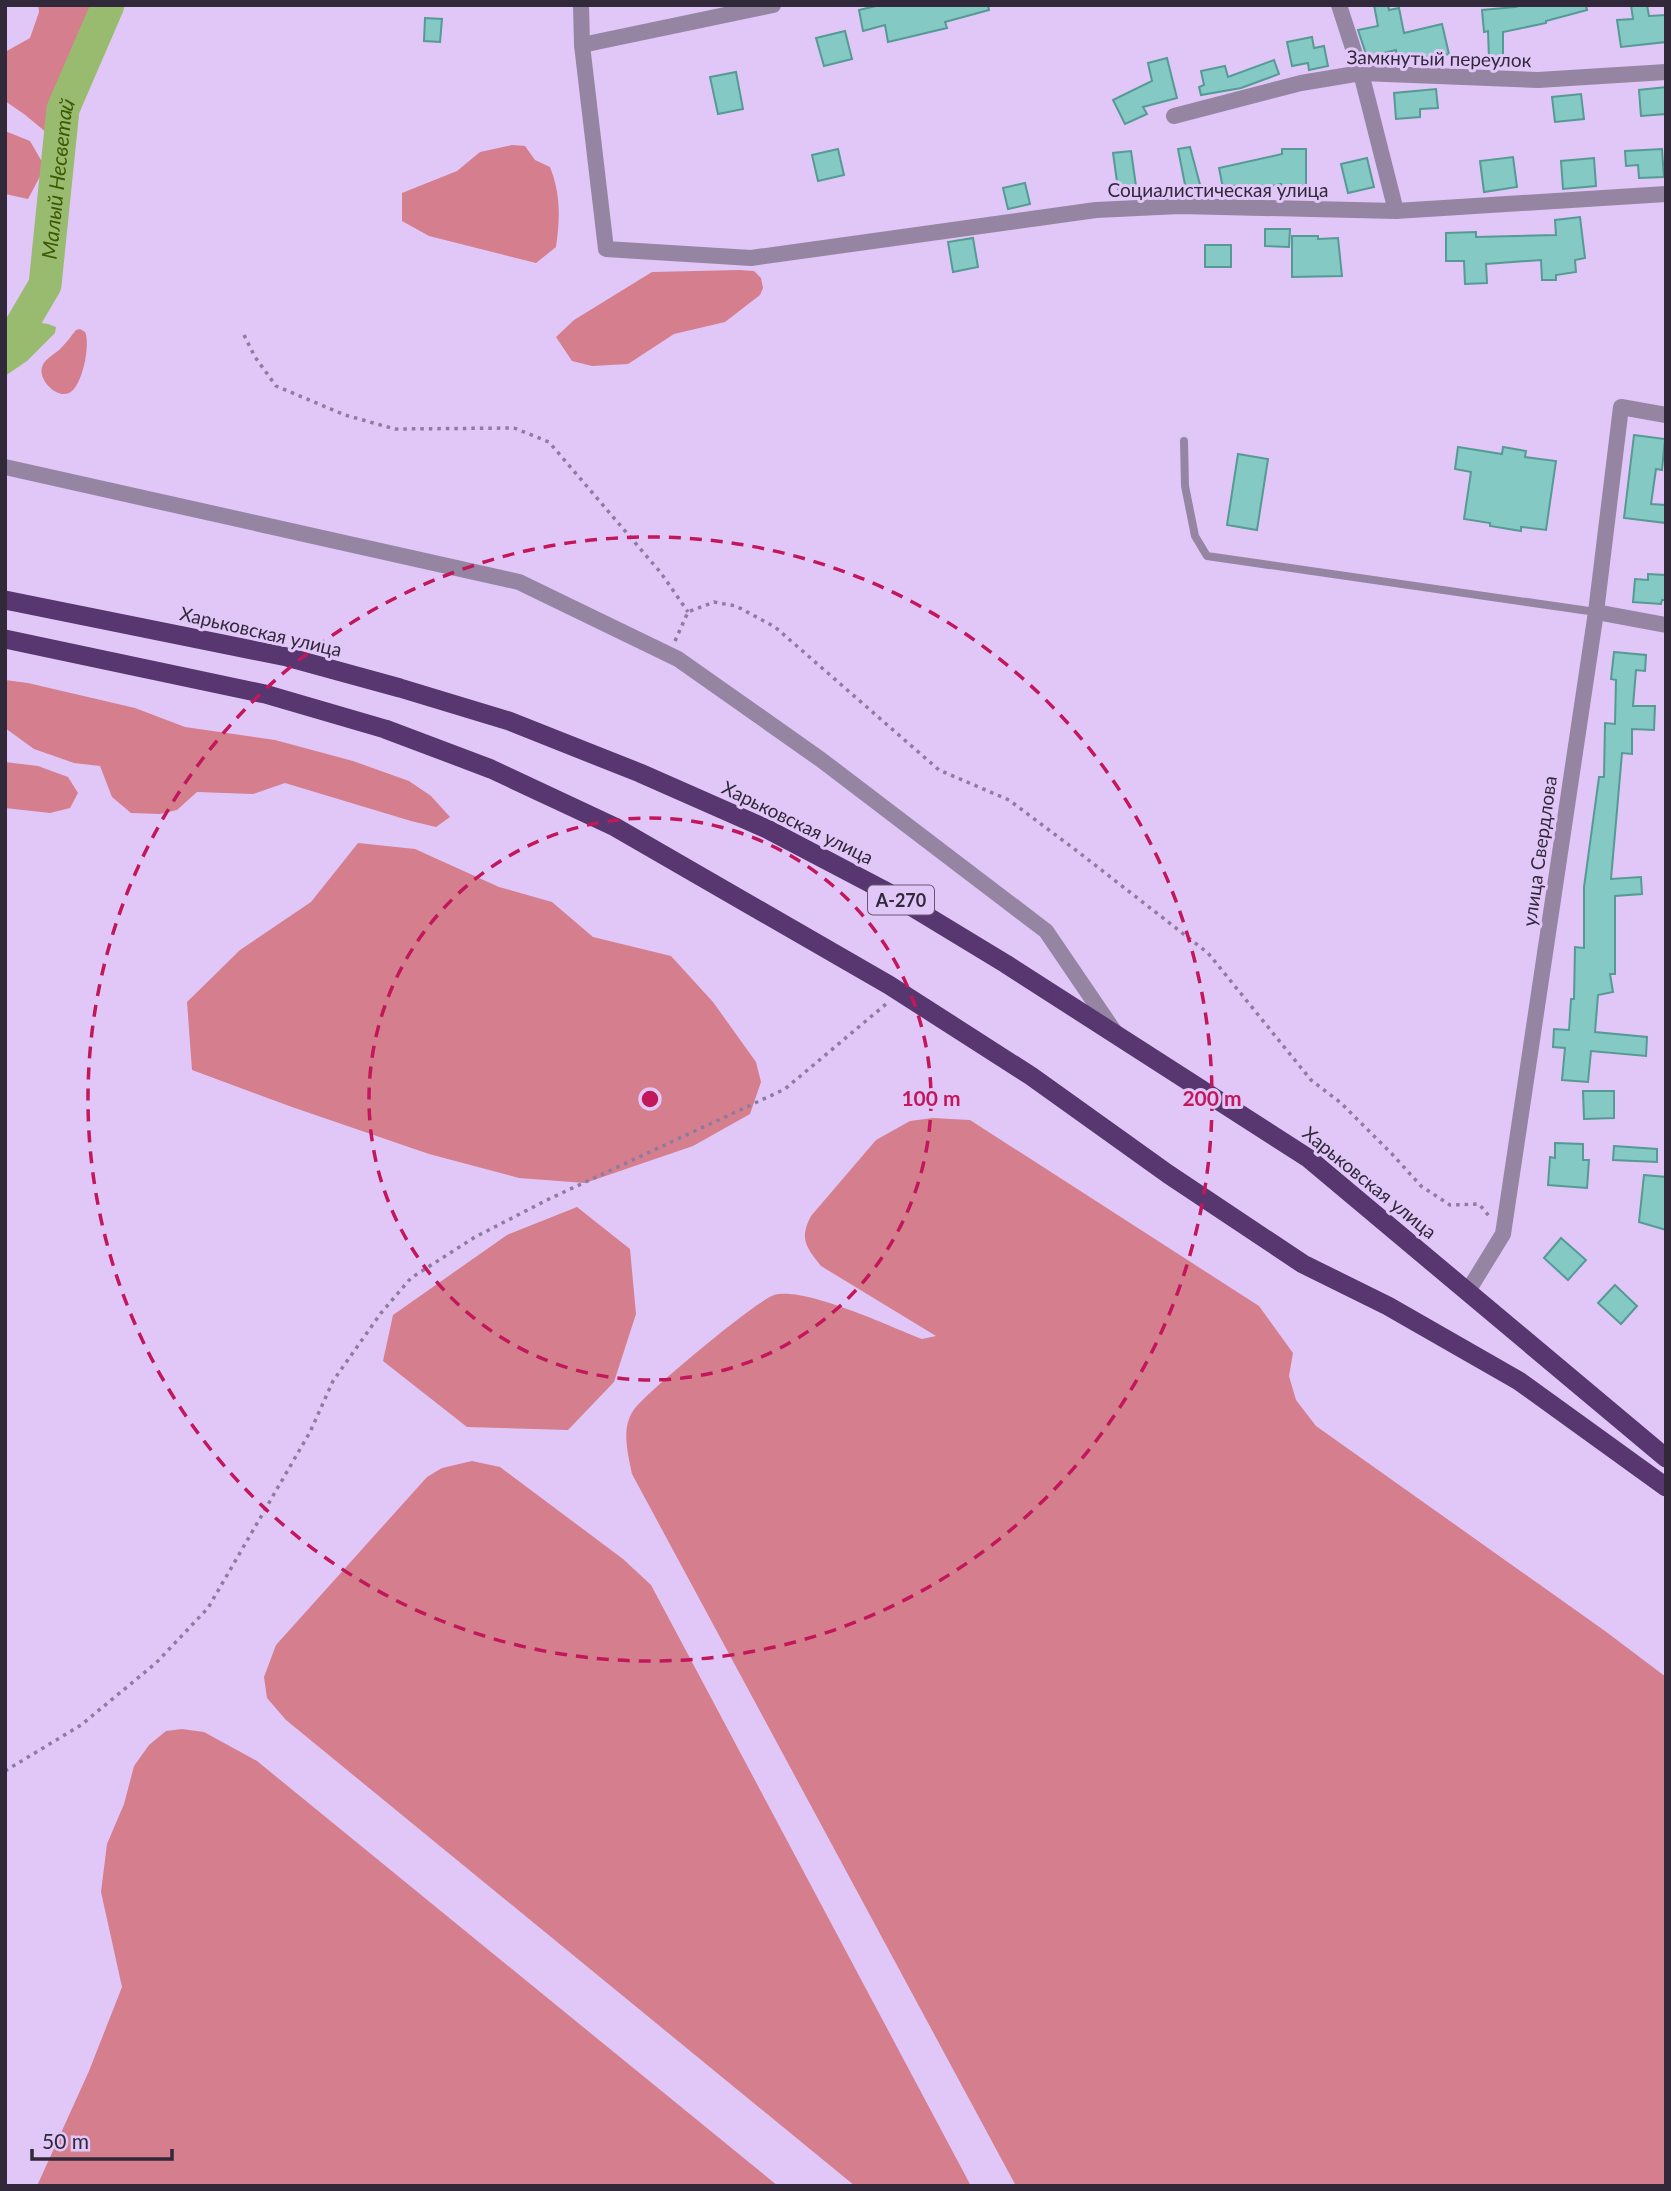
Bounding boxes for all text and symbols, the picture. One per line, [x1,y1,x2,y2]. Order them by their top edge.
street label: Замкнутый переулок [1346,45,1532,71]
water label: Малый Несветай [35,94,79,260]
street label: Социалистическая улица [1107,178,1329,201]
street label: Харьковская улица [178,601,344,661]
street label: улица Свердлова [1517,774,1561,928]
street label: Харьковская улица [719,775,877,869]
road number: А-270 [868,886,934,915]
text: 100 m [901,1085,961,1110]
text: 200 m [1182,1085,1242,1110]
centre of rings [638,1087,662,1111]
street label: Харьковская улица [1298,1121,1442,1243]
scale bar [32,2118,172,2162]
text: 50 m [42,2128,89,2153]

